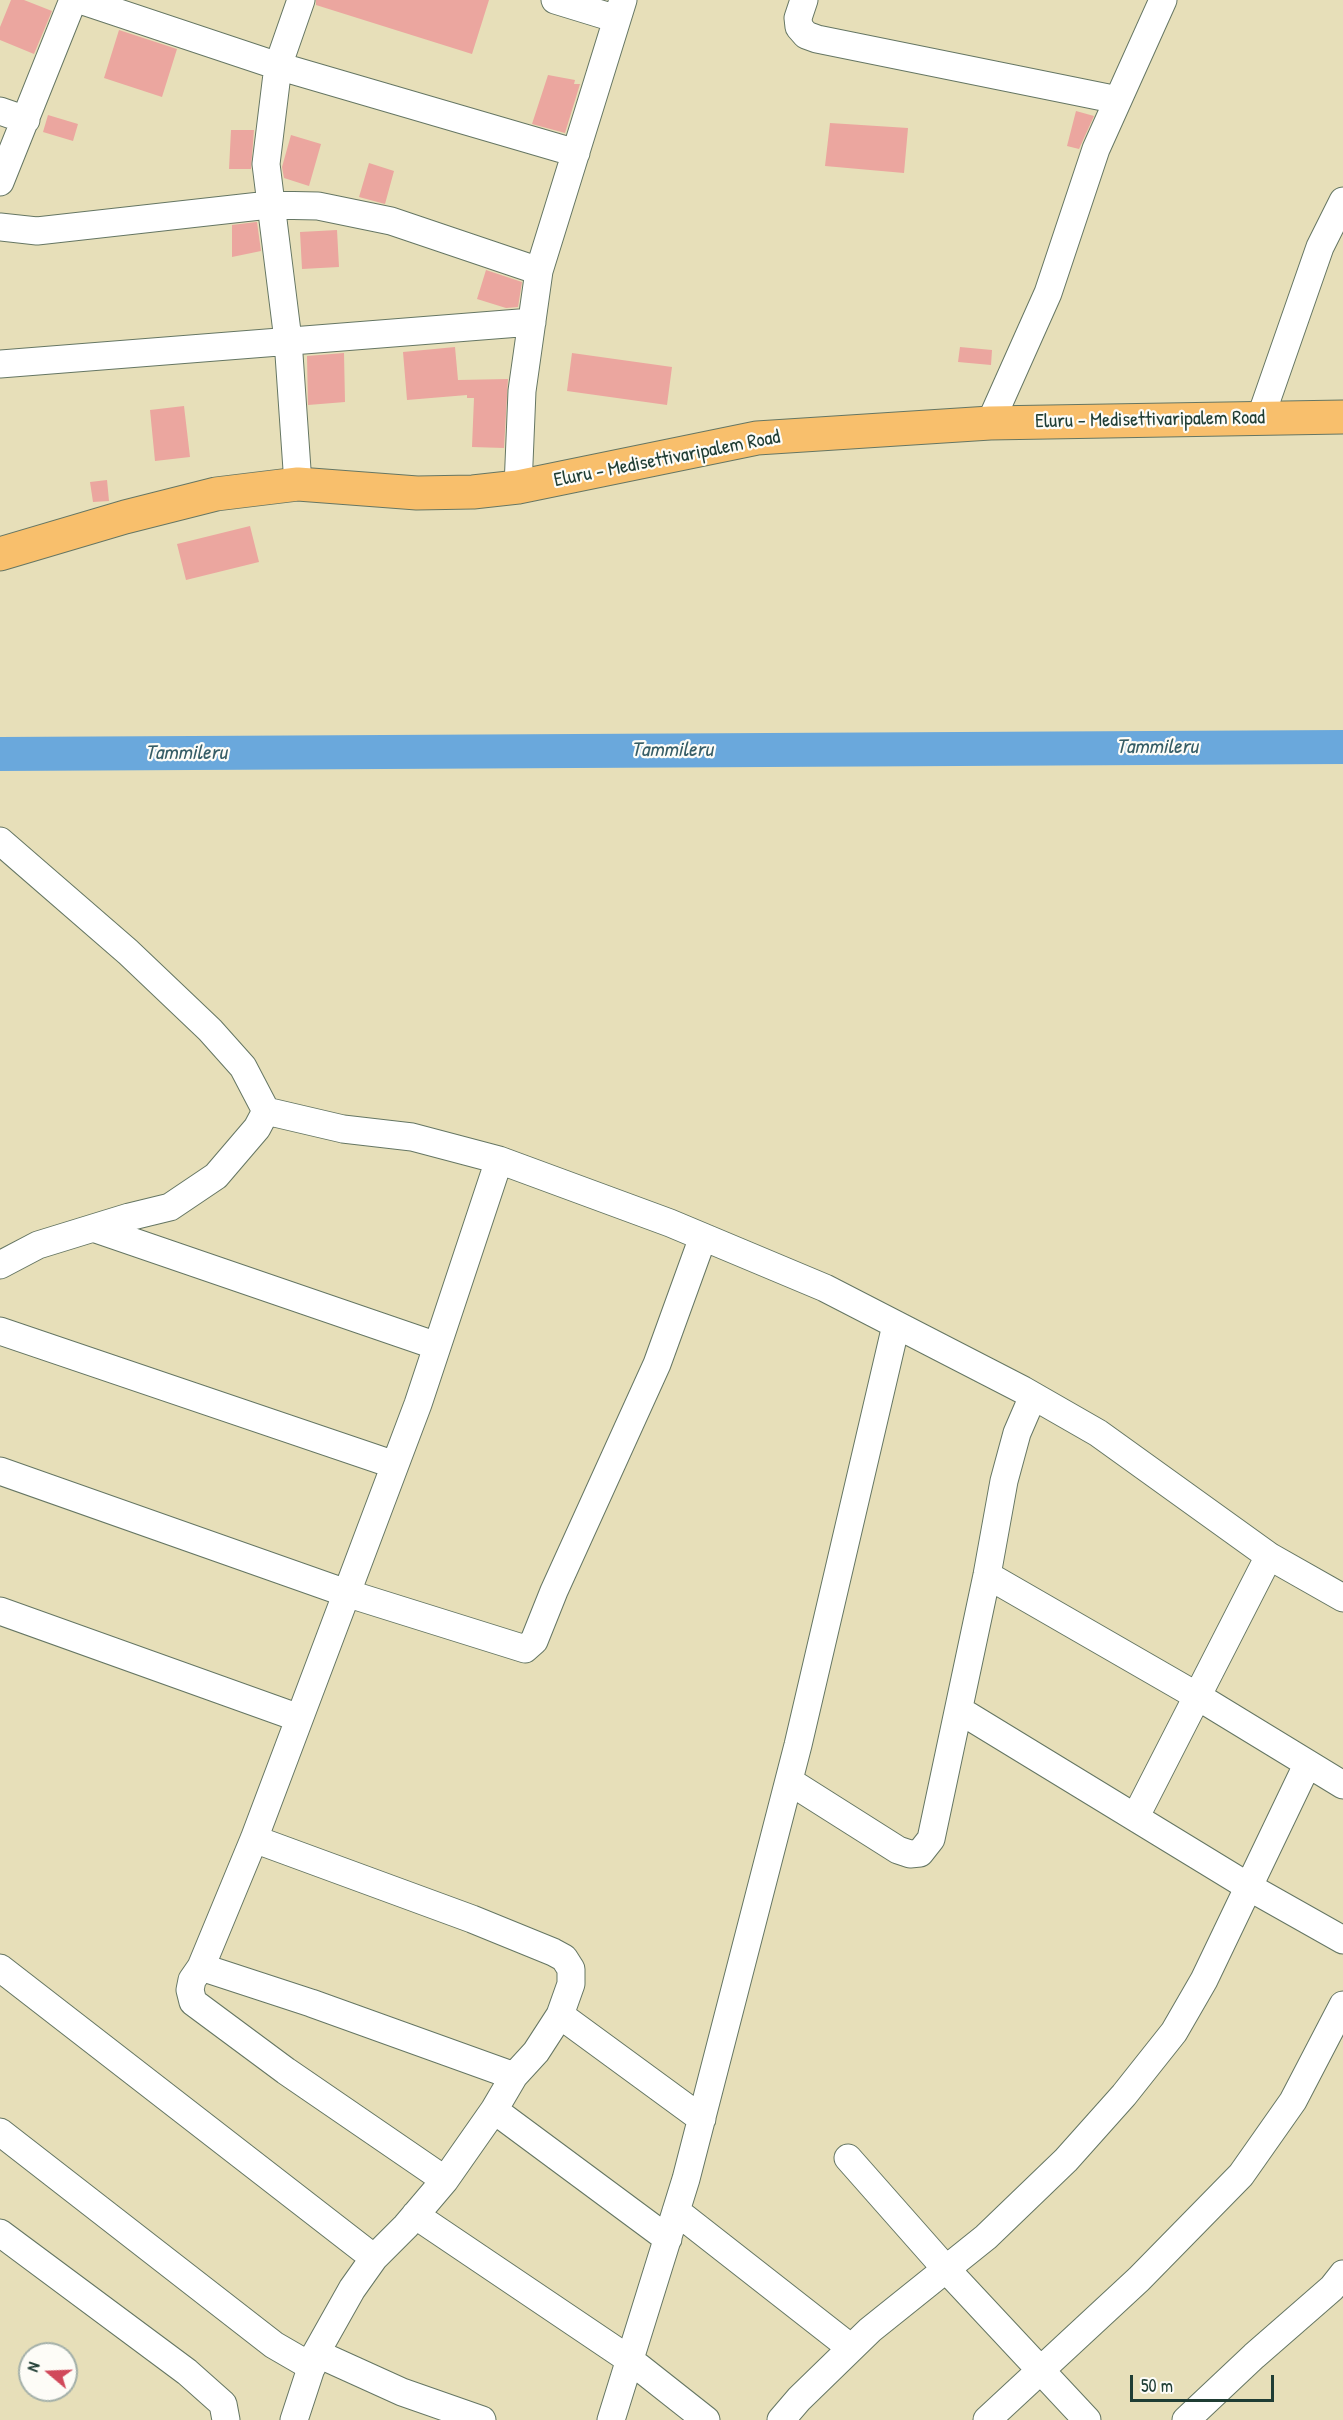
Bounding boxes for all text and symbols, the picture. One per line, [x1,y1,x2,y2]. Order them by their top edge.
street label: Eluru - Medisettivaripalem Road [1035,406,1265,434]
street label: Eluru - Medisettivaripalem Road [552,425,782,493]
water label: Tammileru [1116,734,1198,760]
water label: Tammileru [631,737,713,763]
water label: Tammileru [145,740,227,766]
north arrow [18,2342,78,2402]
text: N [21,2359,45,2374]
scale bar [1133,2363,1277,2401]
text: 50 m [1141,2373,1173,2398]

